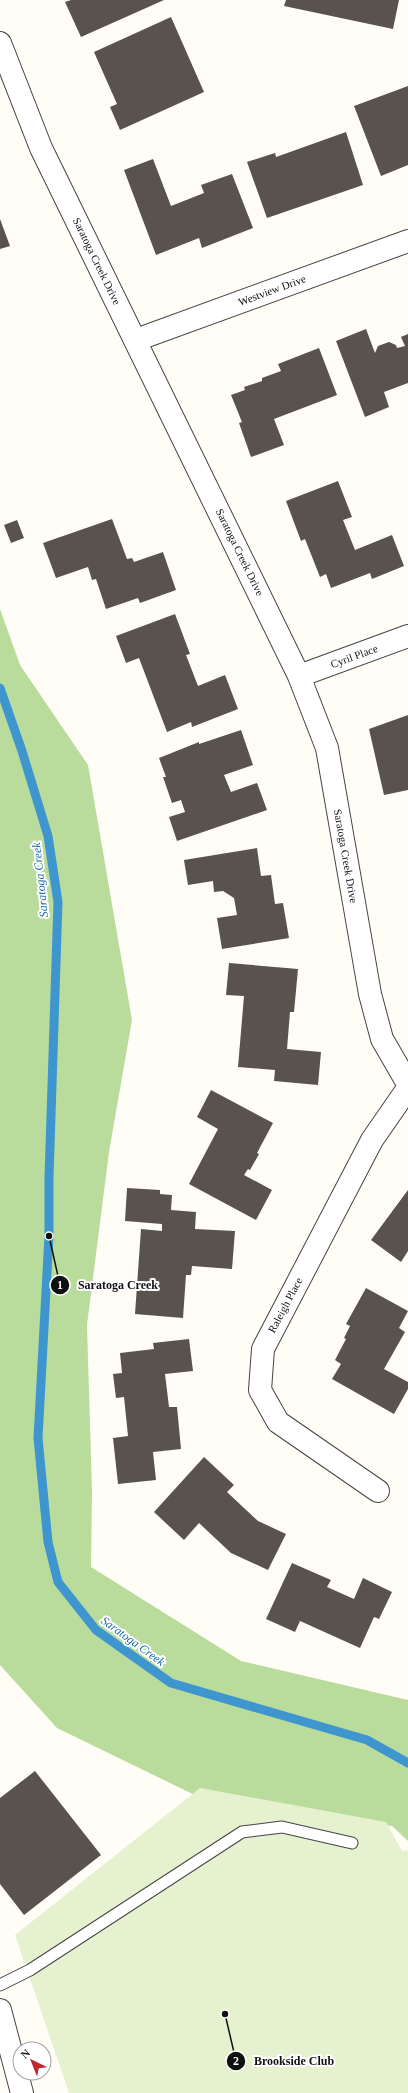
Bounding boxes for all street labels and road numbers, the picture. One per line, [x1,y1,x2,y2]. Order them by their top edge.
street label: Saratoga Creek Drive [71,216,123,307]
street label: Westview Drive [237,272,307,308]
street label: Saratoga Creek Drive [214,507,266,598]
street label: Cyril Place [329,642,379,670]
street label: Saratoga Creek Drive [332,808,360,904]
street label: Raleigh Place [265,1275,305,1335]

